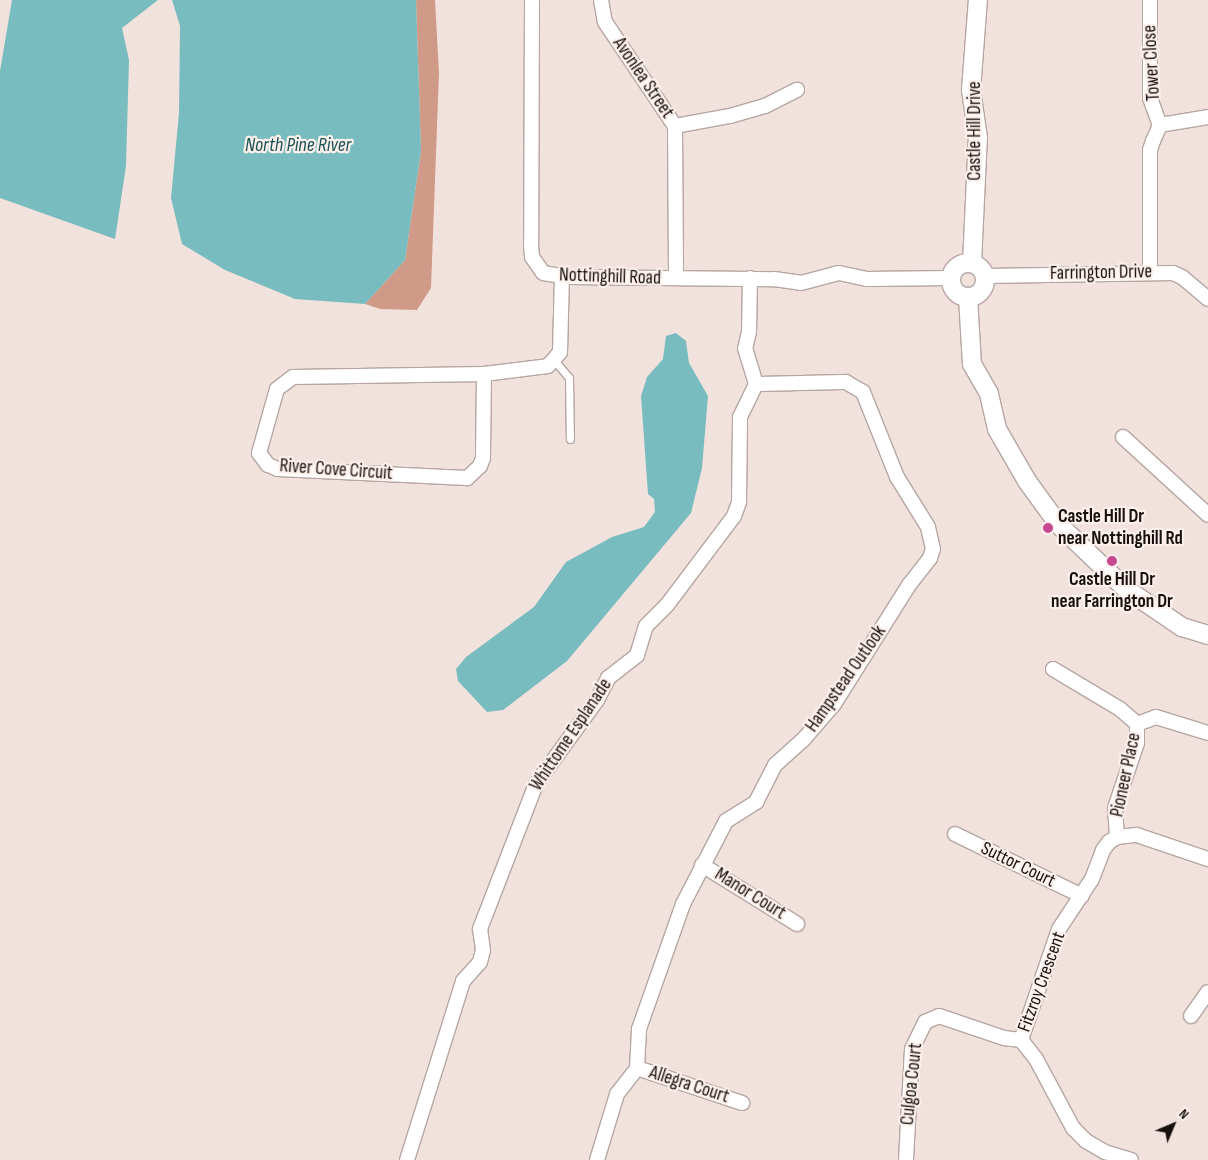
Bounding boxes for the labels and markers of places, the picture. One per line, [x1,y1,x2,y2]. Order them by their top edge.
place label: Castle Hill Dr near Nottinghill Rd [1058,506,1183,550]
marker: Castle Hill Dr near Nottinghill Rd [1042,522,1054,534]
marker: Castle Hill Dr near Farrington Dr [1106,555,1118,567]
place label: Castle Hill Dr near Farrington Dr [1051,569,1173,613]

